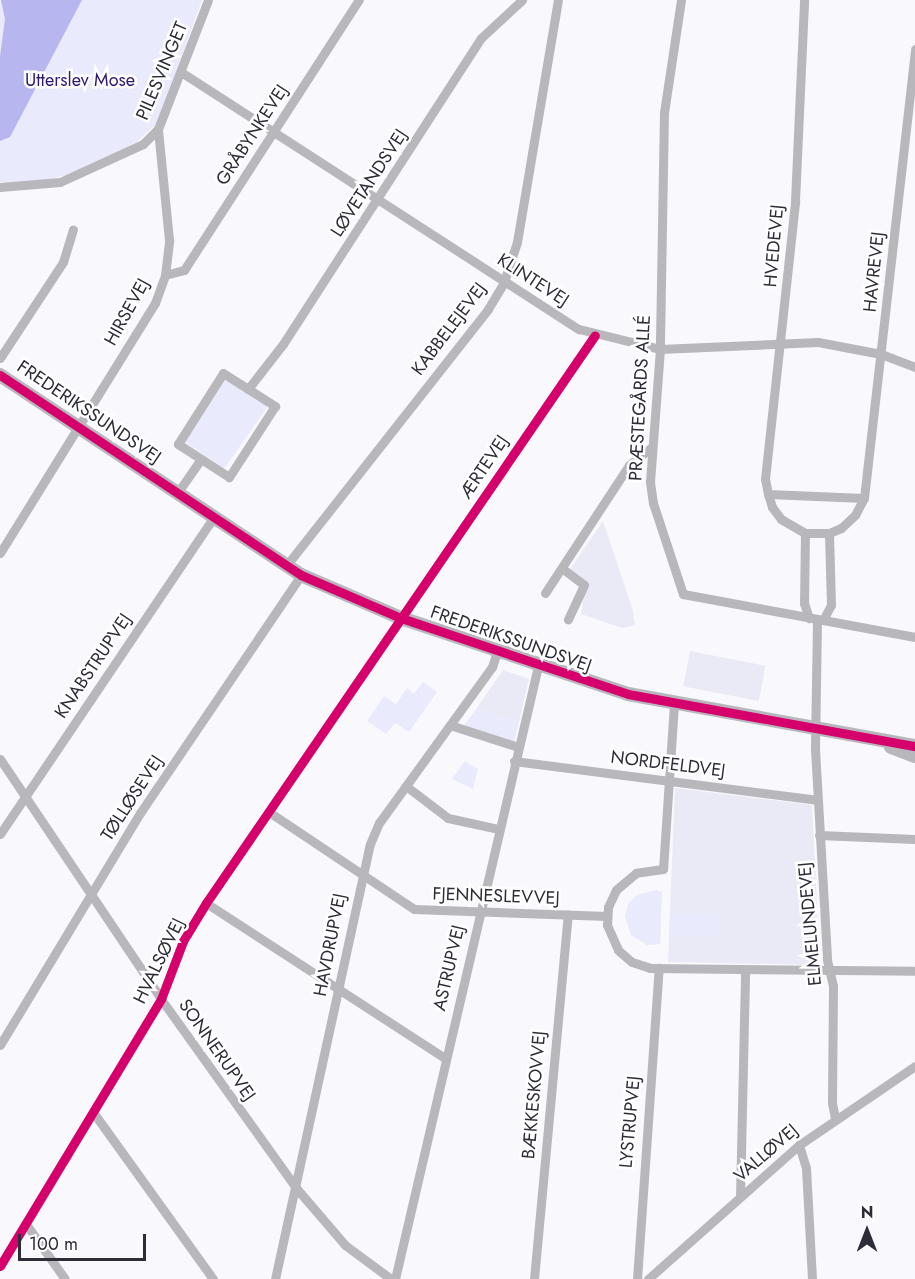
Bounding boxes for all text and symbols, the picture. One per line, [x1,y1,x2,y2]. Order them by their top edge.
street label: PILESVINGET [132,19,192,123]
park label: Utterslev Mose [25,69,135,91]
street label: GRÅBYNKEVEJ [211,81,293,189]
street label: LØVETANDSVEJ [326,125,412,241]
street label: HVEDEVEJ [760,204,788,288]
street label: HAVREVEJ [859,231,889,313]
street label: KLINTEVEJ [493,249,573,311]
street label: HIRSEVEJ [100,275,154,349]
street label: KABBELEJEVEJ [407,278,491,380]
street label: PRÆSTEGÅRDS ALLÉ [625,314,655,482]
street label: FREDERIKSSUNDSVEJ [13,356,165,468]
street label: ÆRTEVEJ [455,431,513,503]
street label: FREDERIKSSUNDSVEJ [428,601,594,677]
street label: KNABSTRUPVEJ [50,610,136,722]
street label: NORDFELDVEJ [609,746,727,782]
street label: TØLLØSEVEJ [96,751,168,845]
street label: ELMELUNDEVEJ [794,861,826,987]
street label: FJENNESLEVVEJ [432,883,560,909]
street label: HAVDRUPVEJ [309,892,351,998]
street label: HVALSØVEJ [129,915,189,1007]
street label: ASTRUPVEJ [429,923,469,1013]
street label: SONNERUPVEJ [174,995,260,1105]
street label: BÆKKESKOVVEJ [518,1030,550,1160]
street label: LYSTRUPVEJ [615,1075,645,1169]
street label: VALLØVEJ [730,1119,802,1187]
north arrow [837,1201,897,1261]
text: N [861,1201,873,1224]
scale bar [21,1222,148,1260]
text: 100 m [29,1231,78,1257]

